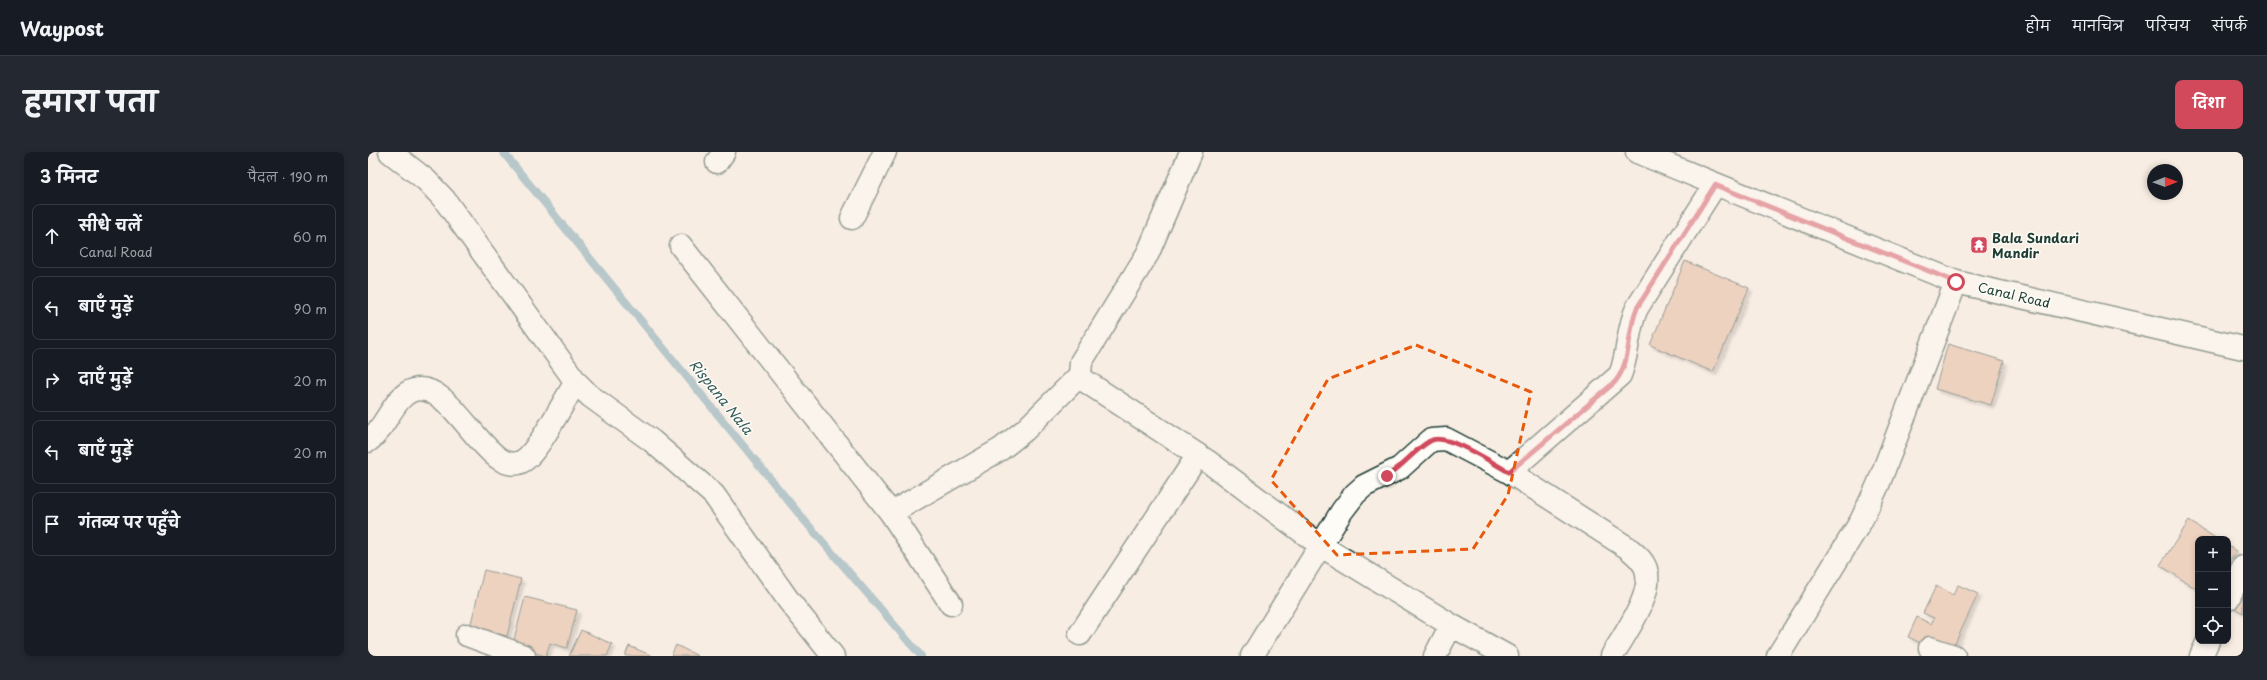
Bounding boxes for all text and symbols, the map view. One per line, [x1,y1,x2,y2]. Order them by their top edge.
text: Waypost [20,14,104,42]
text: होम [2026,15,2050,36]
text: मानचित्र [2072,15,2124,36]
text: परिचय [2146,15,2190,36]
text: संपर्क [2212,15,2247,36]
text: हमारा पता [24,79,157,122]
button: दिशा [2175,80,2243,129]
text: 3 मिनट [40,163,98,189]
north arrow [2147,164,2183,200]
text: पैदल · 190 m [248,167,328,186]
text: सीधे चलें [79,213,141,236]
icon: ahead [41,225,63,247]
text: 60 m [293,227,327,246]
place label: Bala Sundari Mandir [1992,228,2079,262]
temple icon: Bala Sundari Mandir [1969,235,1989,255]
text: Canal Road [79,242,153,261]
route start [1947,273,1965,291]
street label: Canal Road [1976,277,2052,312]
text: बाएँ मुड़ें [79,294,133,317]
icon: left [41,297,63,319]
text: 90 m [294,299,327,318]
water label: Rispana Nala [685,355,759,440]
text: दाएँ मुड़ें [79,366,132,389]
icon: right [41,369,63,391]
text: 20 m [293,371,327,390]
text: बाएँ मुड़ें [79,438,133,461]
icon: left [41,441,63,463]
text: 20 m [293,443,327,462]
route end [1378,467,1396,485]
text: गंतव्य पर पहुँचे [79,510,180,533]
icon: arrive [41,513,63,535]
map controls [2195,536,2231,644]
button: + [2195,536,2231,572]
button: − [2195,572,2231,608]
button: locate [2195,608,2231,644]

